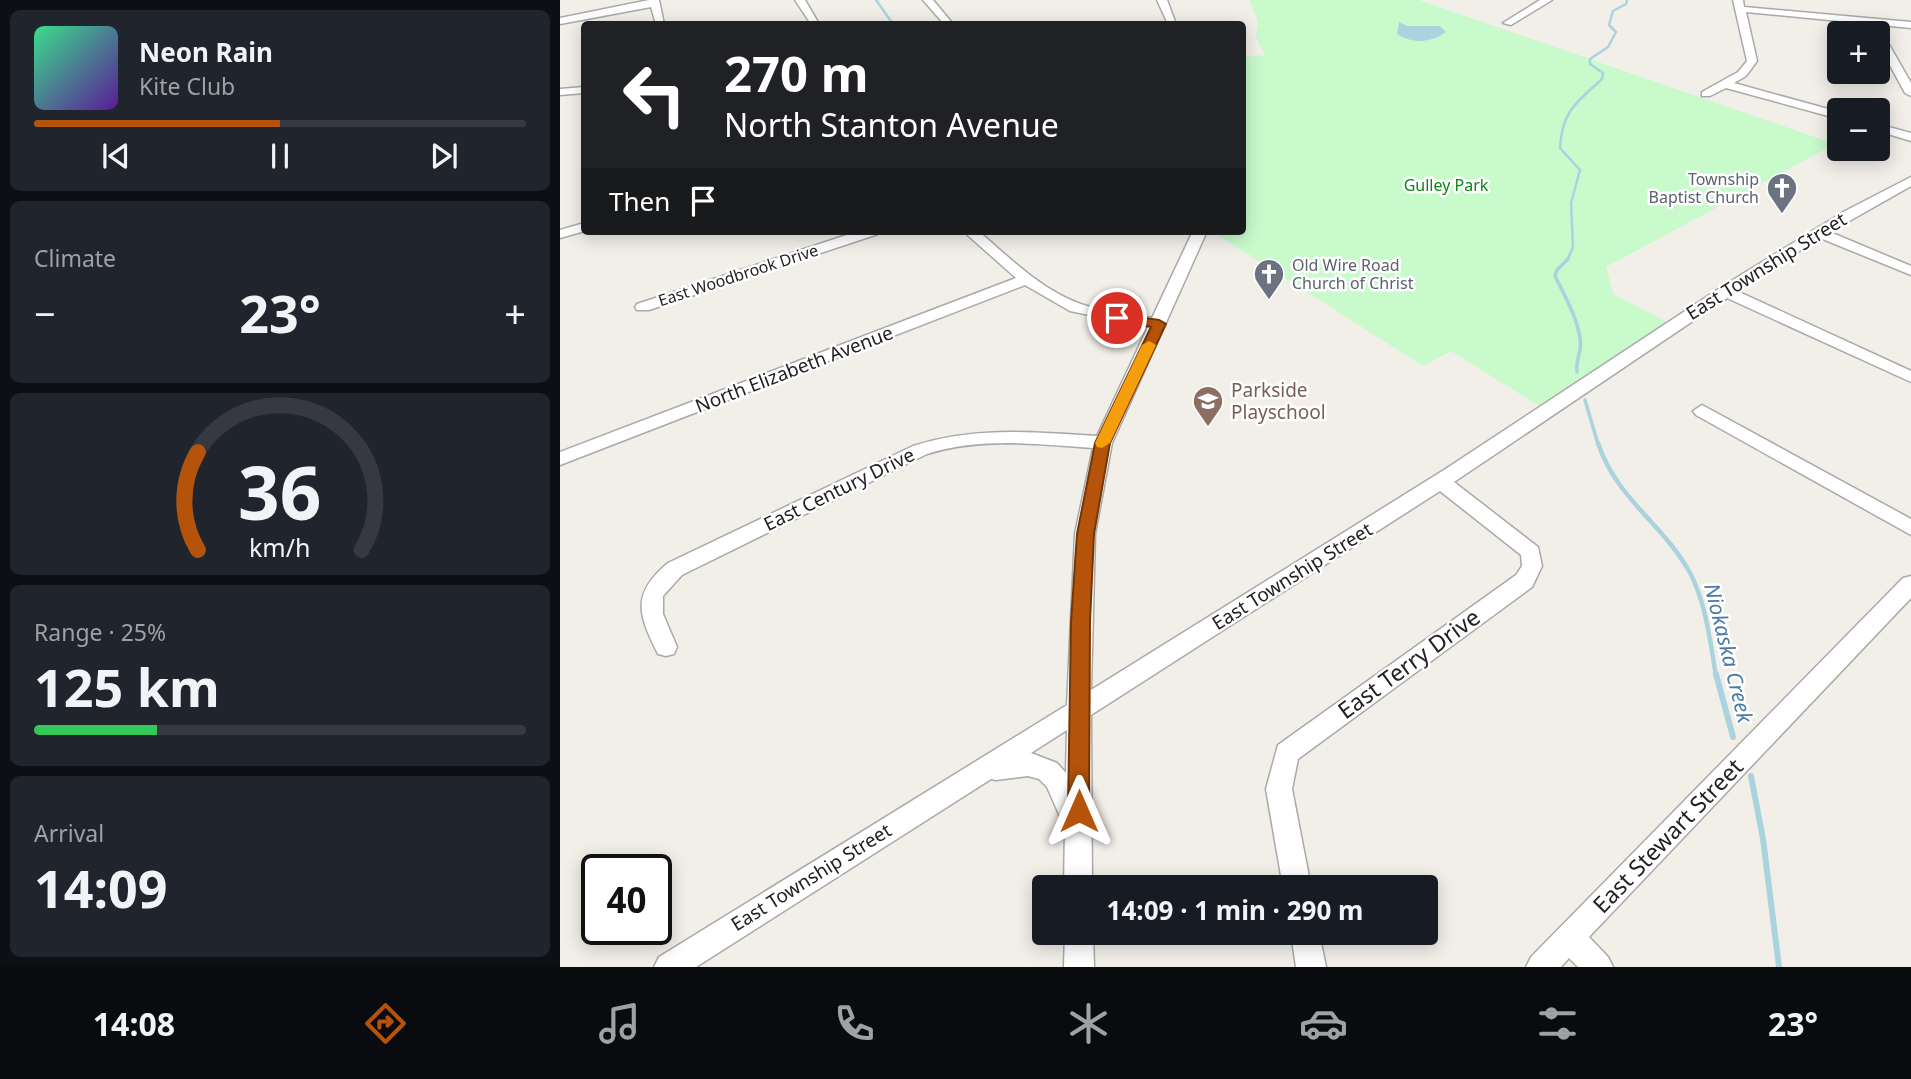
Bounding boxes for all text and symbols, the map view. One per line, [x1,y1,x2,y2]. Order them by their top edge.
map controls [1827,21,1890,161]
button: + [1827,21,1890,84]
text: Neon Rain [139,34,273,70]
text: 270 m [724,40,869,106]
icon: left [609,49,700,140]
text: Kite Club [139,70,235,102]
button: − [1827,98,1890,161]
text: North Stanton Avenue [724,103,1059,146]
icon: previous [97,137,135,175]
icon: pause [261,137,299,175]
icon: next [425,137,463,175]
place label: Township Baptist Church [1649,168,1759,208]
church icon: Township Baptist Church [1765,171,1799,215]
park label: Gulley Park [1404,174,1489,196]
icon: arrive [684,182,722,220]
text: Then [609,183,670,219]
street label: East Township Street [1681,206,1851,326]
street label: East Woodbrook Drive [655,239,821,311]
text: Climate [34,242,116,274]
place label: Old Wire Road Church of Christ [1292,254,1414,294]
church icon: Old Wire Road Church of Christ [1252,257,1286,301]
text: 23° [239,277,321,348]
text: − [34,287,56,339]
text: + [504,287,526,339]
pin [1087,288,1147,348]
icon: arrive [1098,299,1136,337]
street label: North Elizabeth Avenue [691,319,897,419]
place label: Parkside Playschool [1231,377,1326,425]
school or university icon: Parkside Playschool [1191,384,1225,428]
street label: East Century Drive [759,441,919,537]
text: 36 [238,442,322,541]
street label: East Township Street [1207,516,1377,636]
text: km/h [249,529,311,563]
water label: Niokaska Creek [1698,580,1760,727]
street label: East Terry Drive [1331,601,1486,726]
text: Range · 25% [34,616,166,648]
text: 125 km [34,651,220,722]
street label: East Stewart Street [1585,751,1749,920]
position arrow [1042,774,1116,848]
text: Arrival [34,817,104,849]
street label: East Township Street [726,817,896,937]
text: 14:09 [34,852,168,923]
speed limit sign: 40 [581,854,672,945]
text: 14:09 · 1 min · 290 m [1107,892,1363,928]
icon: directions [361,999,410,1048]
icon: music [595,999,644,1048]
icon: phone [830,999,879,1048]
icon: climate [1064,999,1113,1048]
icon: car [1299,999,1348,1048]
icon: filters [1533,999,1582,1048]
text: 14:08 [93,1002,175,1045]
text: 23° [1768,1002,1818,1045]

